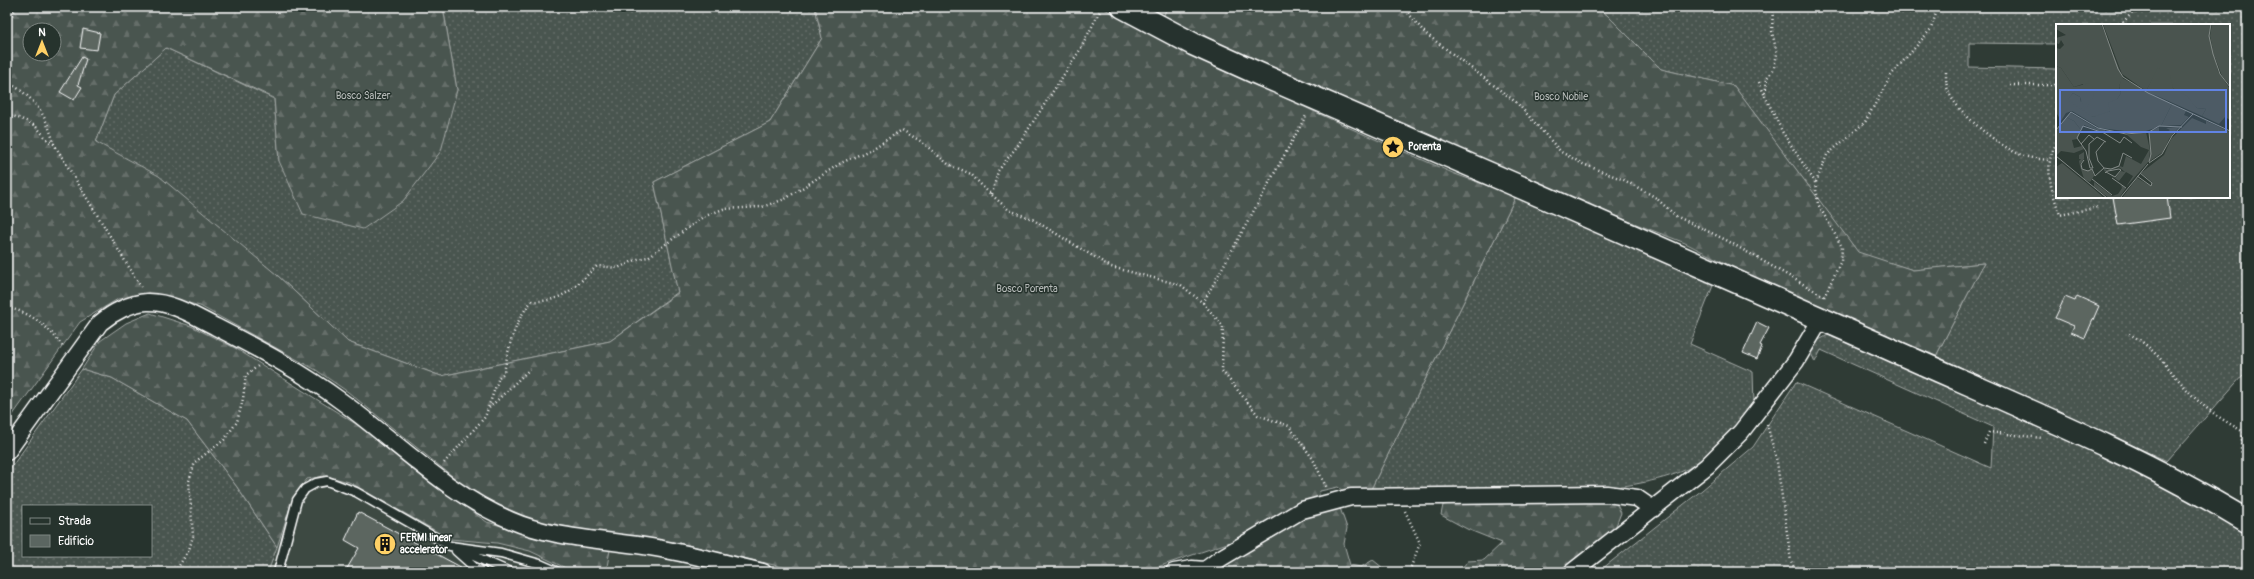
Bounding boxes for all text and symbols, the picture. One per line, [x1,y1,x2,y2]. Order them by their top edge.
north arrow [22,22,62,62]
inset map [2056,24,2230,198]
text: N [38,26,46,39]
park label: Bosco Salzer [336,90,391,102]
park label: Bosco Nobile [1534,91,1588,103]
place icon: Porenta [1380,134,1406,160]
place label: Porenta [1408,141,1442,153]
park label: Bosco Porenta [996,283,1058,295]
legend [22,505,152,557]
text: Strada [58,514,92,529]
building icon: FERMI linear accelerator [372,531,398,557]
place label: FERMI linear accelerator [400,532,452,556]
text: Edificio [58,534,94,549]

